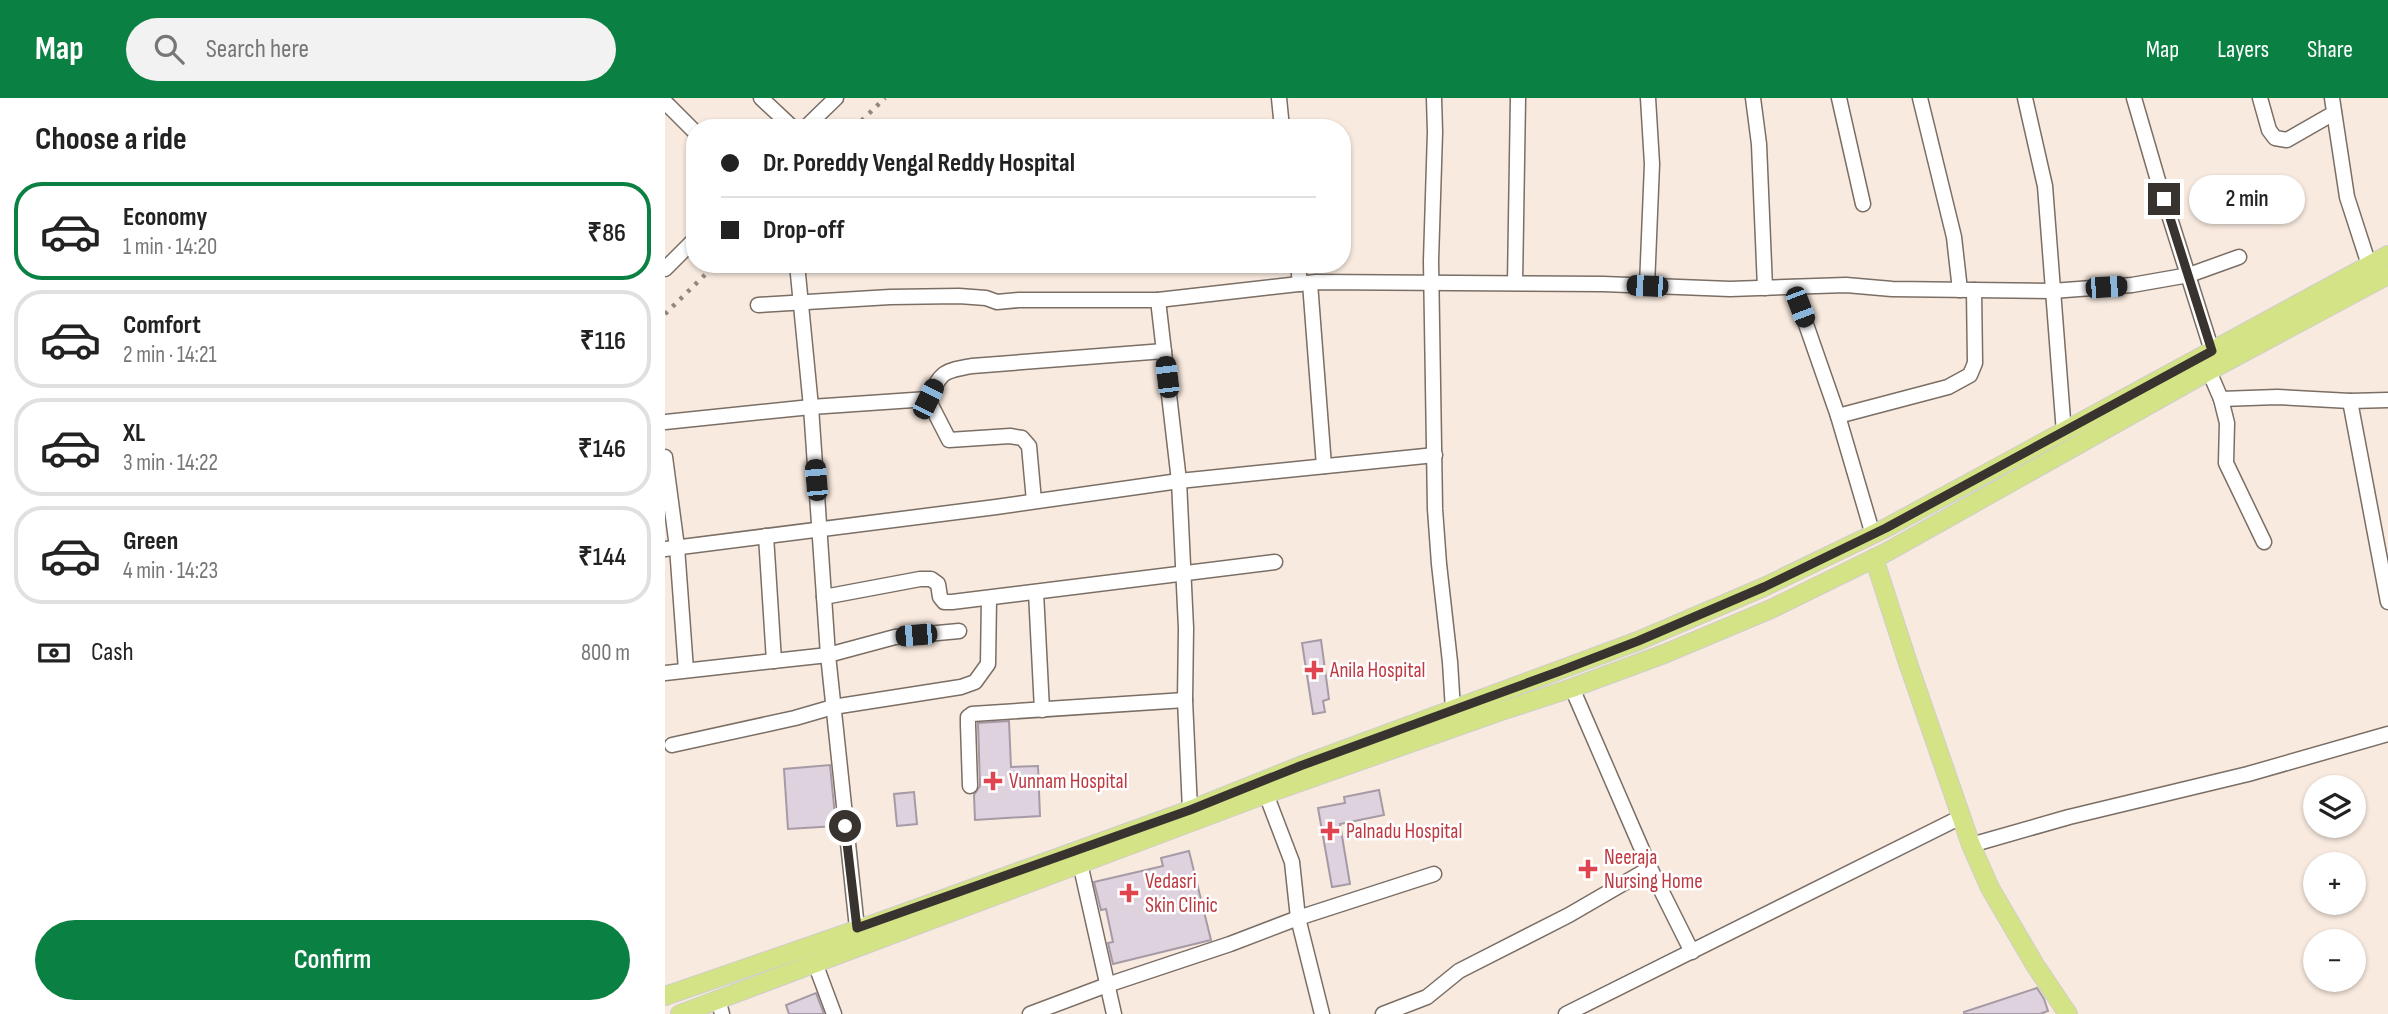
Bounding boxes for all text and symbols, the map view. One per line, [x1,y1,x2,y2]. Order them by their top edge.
search box [126,18,616,81]
text: Map [35,29,84,69]
icon: search [150,30,188,68]
text: Search here [206,34,309,65]
text: Map [2146,35,2179,64]
text: Layers [2217,35,2269,64]
text: Share [2307,35,2353,64]
text: Choose a ride [35,120,187,159]
text: Dr. Poreddy Vengal Reddy Hospital [763,148,1075,179]
callout: 2 min [2189,174,2304,224]
route end [2148,183,2180,215]
text: 2 min [2225,185,2269,213]
icon: car [39,200,102,263]
text: Economy [123,202,207,233]
text: Drop-off [763,215,844,246]
text: ₹86 [587,218,626,249]
text: 1 min · 14:20 [123,233,217,261]
car [1626,275,1669,297]
car [2085,275,2128,299]
car [1783,284,1818,330]
icon: car [39,308,102,371]
text: Comfort [123,310,201,341]
text: ₹116 [580,326,626,357]
text: 2 min · 14:21 [123,341,217,369]
car [1155,355,1180,399]
car [910,376,947,422]
icon: car [39,416,102,479]
text: XL [123,418,145,449]
text: ₹146 [578,434,626,465]
text: 3 min · 14:22 [123,449,218,477]
car [804,458,829,502]
icon: car [39,524,102,587]
text: Green [123,526,178,557]
text: ₹144 [578,542,626,573]
text: 4 min · 14:23 [123,557,218,585]
car [895,623,938,647]
icon: cash [35,634,73,672]
text: Cash [91,637,134,668]
text: 800 m [581,639,630,667]
place label: Anila Hospital [1329,658,1425,683]
marker: Anila Hospital [1304,660,1324,680]
place label: Vunnam Hospital [1009,769,1128,794]
marker: Vunnam Hospital [983,771,1003,791]
map controls [2303,775,2366,992]
button: layers [2303,775,2366,838]
route start [829,810,861,842]
place label: Palnadu Hospital [1346,819,1462,844]
marker: Palnadu Hospital [1320,821,1340,841]
place label: Neeraja Nursing Home [1604,845,1703,894]
button: + [2303,852,2366,915]
marker: Neeraja Nursing Home [1578,859,1598,879]
place label: Vedasri Skin Clinic [1145,869,1218,918]
marker: Vedasri Skin Clinic [1119,883,1139,903]
button: Confirm [35,920,630,1000]
button: − [2303,929,2366,992]

